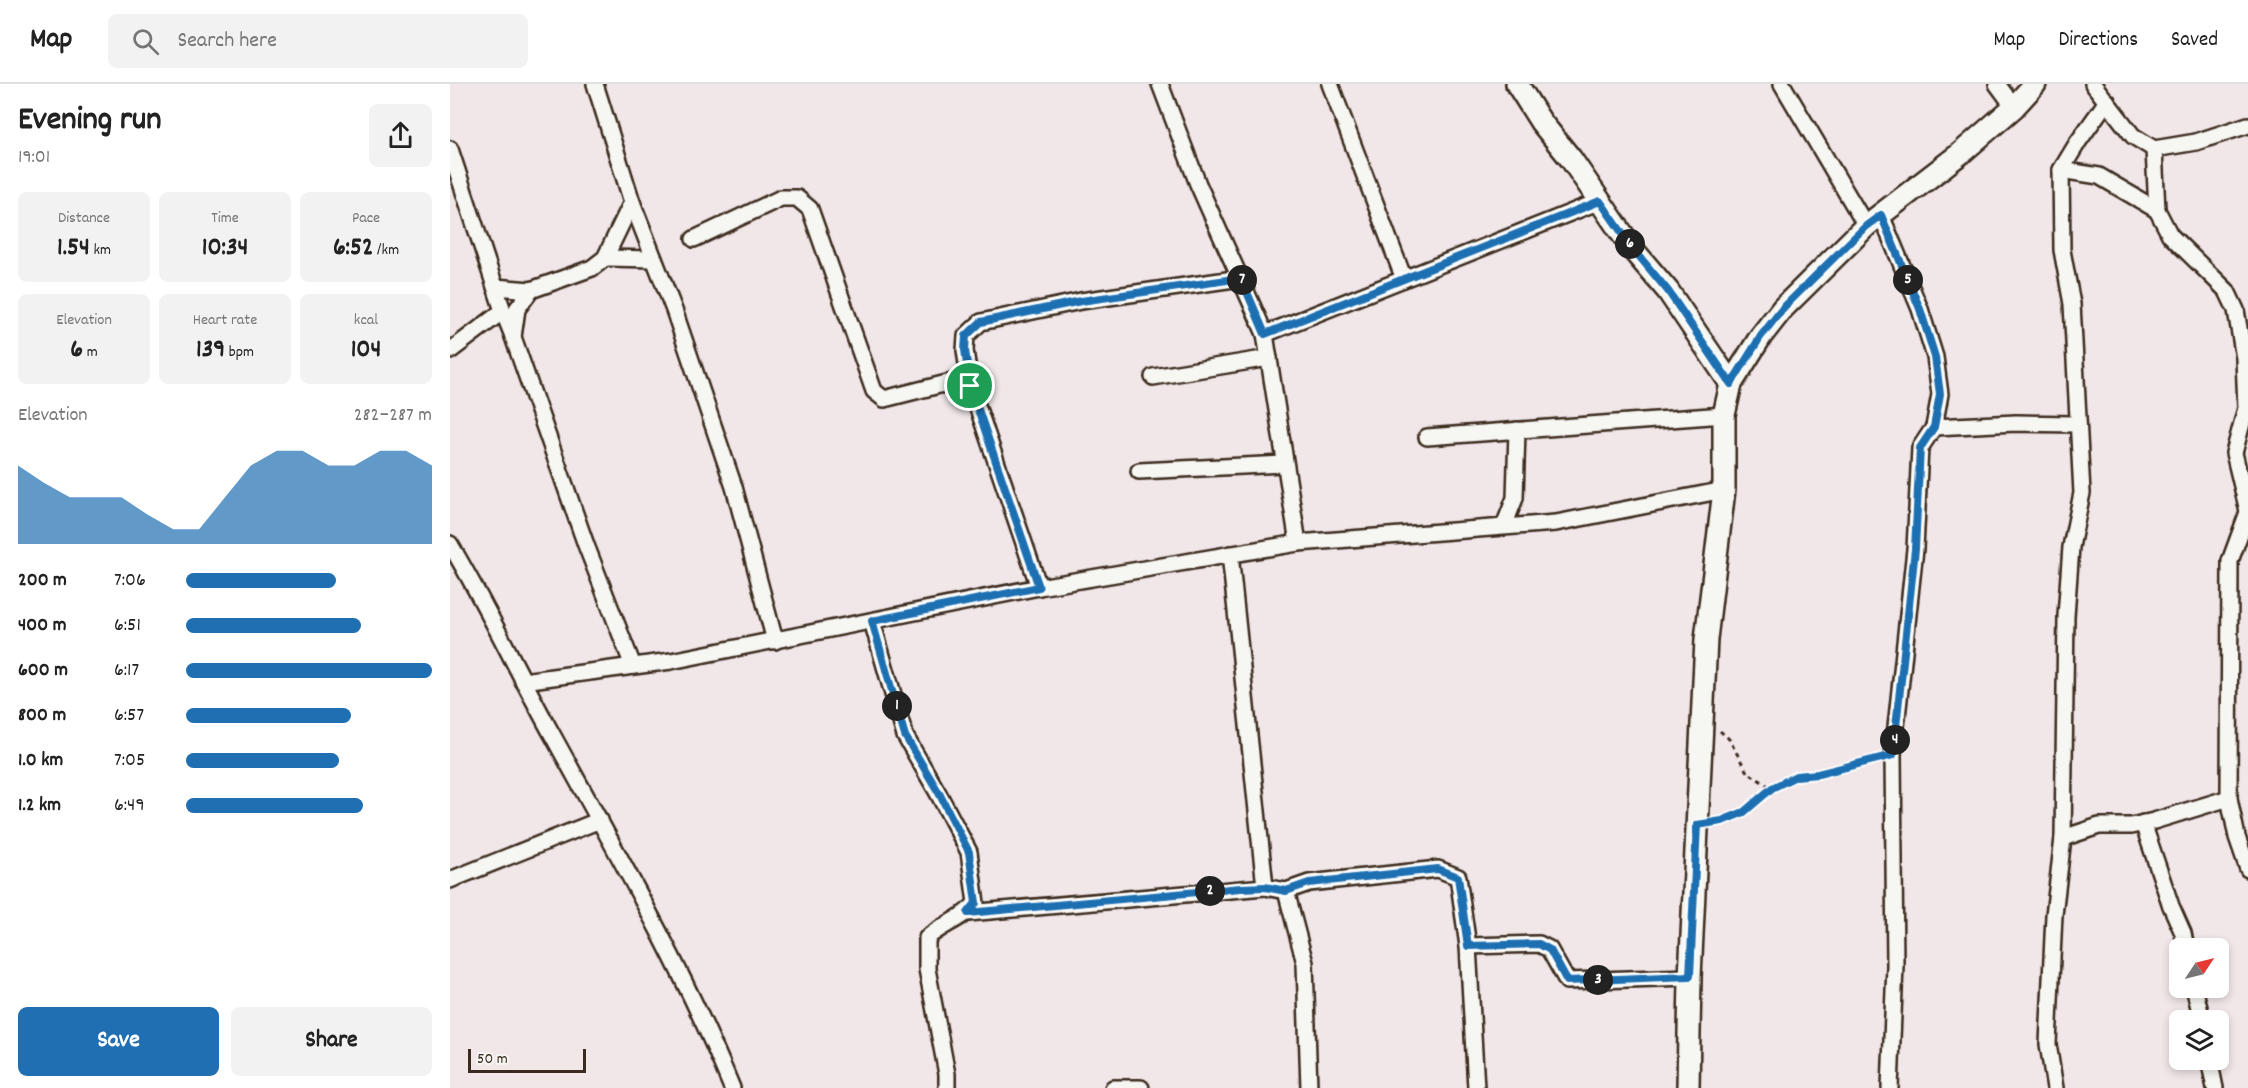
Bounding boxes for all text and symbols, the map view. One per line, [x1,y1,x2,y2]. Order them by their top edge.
search box [108,14,528,68]
text: Map [30,21,72,61]
icon: search [129,25,162,58]
text: Search here [177,26,277,57]
text: Map [1994,26,2025,56]
text: Directions [2058,26,2138,56]
text: Saved [2171,26,2218,56]
text: Evening run [18,98,162,145]
button: share [369,104,432,167]
text: 19:01 [18,144,50,172]
text: Distance [58,207,110,230]
text: Time [211,207,239,230]
text: Pace [352,207,380,230]
pin: 6 [1615,229,1645,259]
text: 1.54 [57,230,90,267]
text: 10:34 [202,230,248,267]
text: 6:52 [333,230,373,267]
text: 6 [1626,232,1634,255]
text: km [90,239,111,262]
text: /km [373,239,399,262]
pin: 7 [1227,265,1257,295]
pin: 5 [1893,265,1923,295]
text: 7 [1239,268,1245,291]
text: 5 [1904,268,1912,291]
text: Elevation [56,309,112,332]
text: Heart rate [193,309,257,332]
text: kcal [354,309,378,332]
text: 6 [70,332,83,369]
text: 139 [196,332,225,369]
text: 104 [351,332,381,369]
text: m [83,341,98,364]
text: bpm [225,341,254,364]
pin [944,360,995,411]
icon: arrive [953,369,986,402]
text: Elevation [18,402,88,430]
text: 282–287 m [354,402,432,430]
text: 200 m [18,567,67,595]
text: 7:06 [114,567,146,595]
text: 400 m [18,612,66,640]
text: 6:51 [114,612,141,640]
text: 600 m [18,657,68,685]
text: 6:17 [114,657,139,685]
pin: 1 [882,691,912,721]
text: 1 [895,694,899,717]
text: 800 m [18,702,66,730]
text: 6:57 [114,702,144,730]
pin: 4 [1880,725,1910,755]
text: 4 [1892,728,1898,751]
text: 1.0 km [18,747,63,775]
text: 7:05 [114,747,145,775]
text: 1.2 km [18,792,61,820]
text: 6:49 [114,792,145,820]
pin: 2 [1195,876,1225,906]
text: 2 [1207,879,1214,902]
north arrow [2169,938,2229,998]
map controls [2169,938,2229,1070]
pin: 3 [1583,965,1613,995]
text: 3 [1594,968,1602,991]
button: Save [18,1007,219,1076]
button: Share [231,1007,432,1076]
button: layers [2169,1010,2229,1070]
scale bar [468,1046,586,1074]
text: 50 m [477,1048,508,1071]

